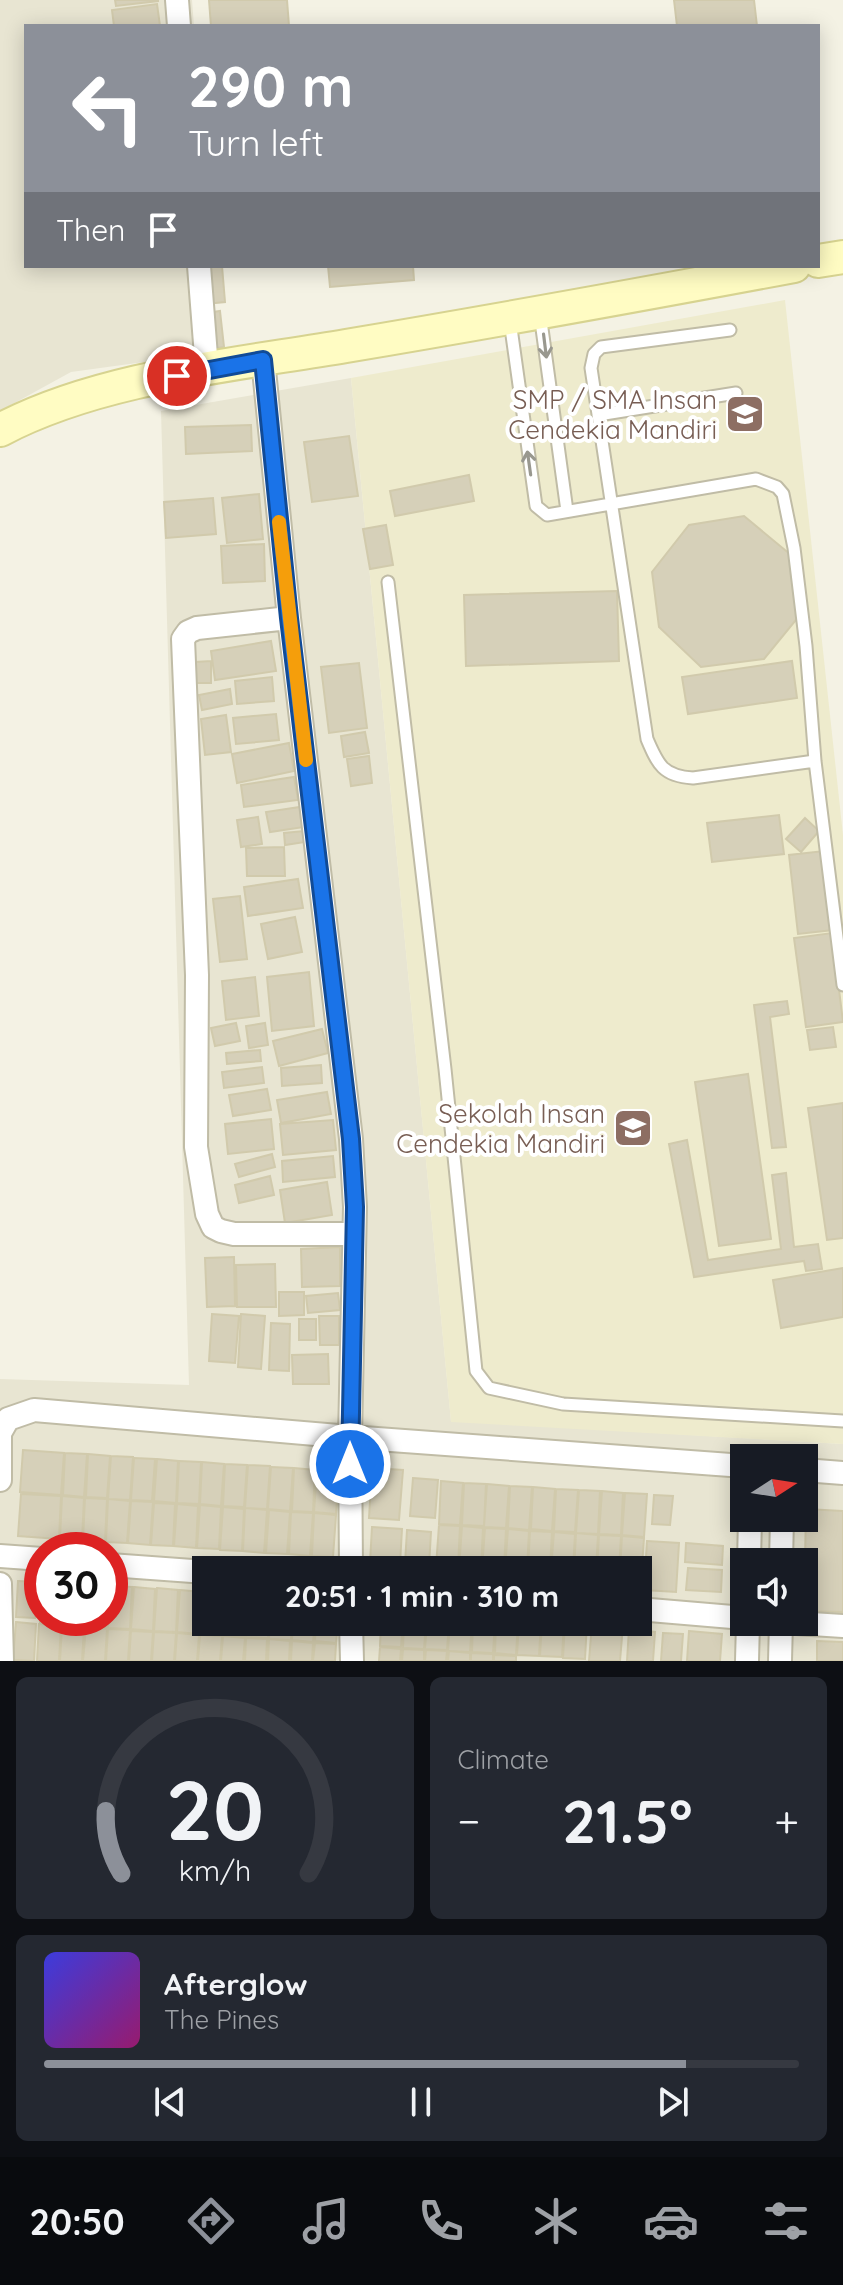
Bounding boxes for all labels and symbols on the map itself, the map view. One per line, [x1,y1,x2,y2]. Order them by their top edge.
one-way arrow [537,333,552,359]
pin [143,342,211,410]
place label: SMP / SMA Insan Cendekia Mandiri [508,383,717,446]
school or university icon: SMP / SMA Insan Cendekia Mandiri [724,393,766,435]
one-way arrow [521,451,536,476]
place label: Sekolah Insan Cendekia Mandiri [396,1097,605,1160]
school or university icon: Sekolah Insan Cendekia Mandiri [612,1107,654,1149]
position arrow [308,1422,392,1506]
north arrow [730,1444,818,1532]
speed limit sign: 30 [24,1532,128,1636]

